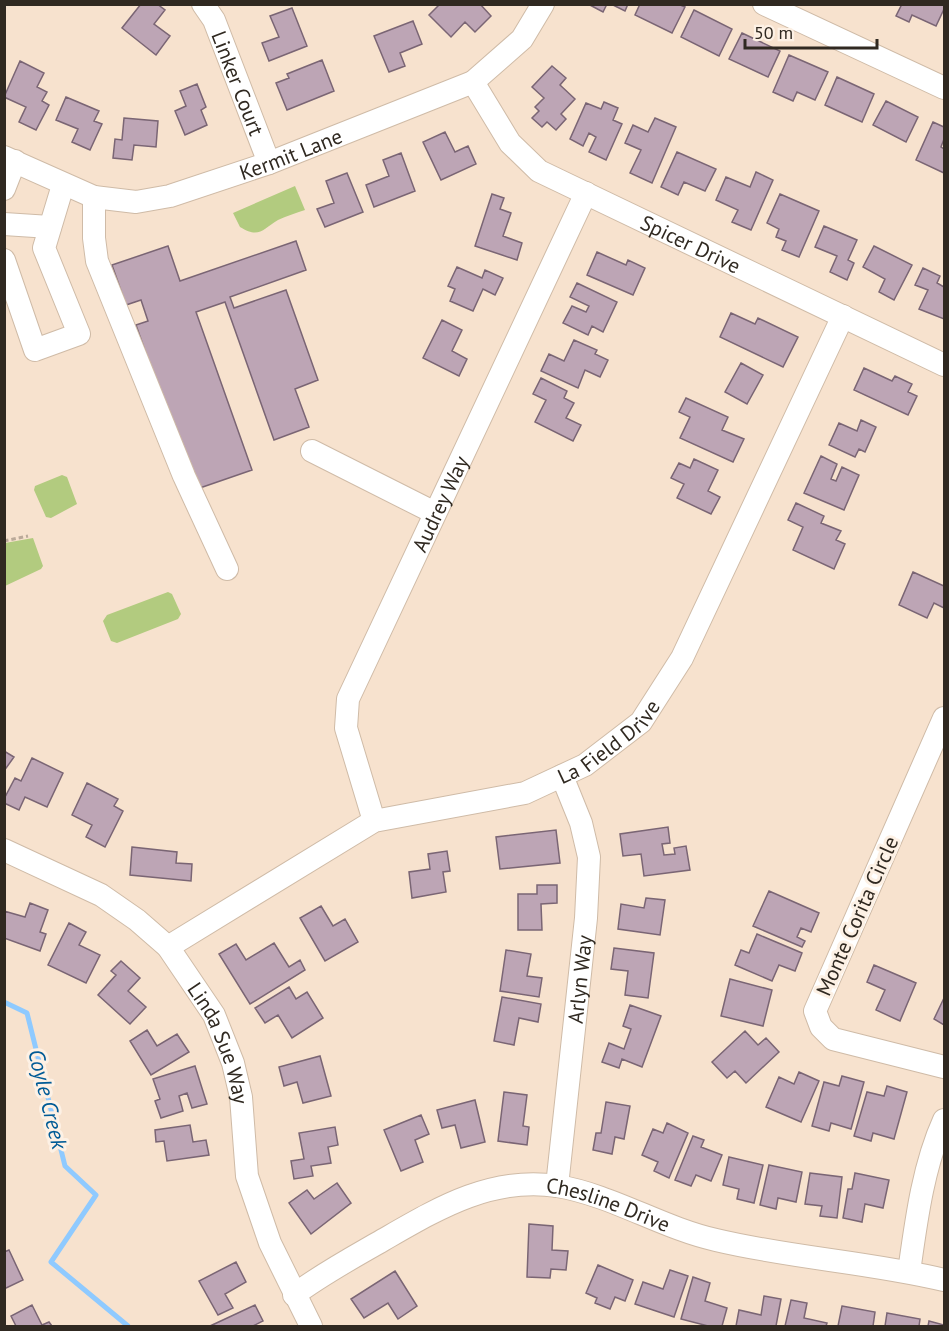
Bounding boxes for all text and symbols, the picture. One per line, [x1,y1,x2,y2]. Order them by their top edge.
scale bar [745,12,877,50]
text: 50 m [754,21,793,44]
street label: Linker Court [206,27,271,139]
street label: Kermit Lane [236,122,346,186]
street label: Spicer Drive [636,208,745,279]
street label: Audrey Way [406,451,474,556]
street label: La Field Drive [553,694,665,790]
street label: Monte Corita Circle [810,832,904,1000]
street label: Arlyn Way [561,933,598,1025]
street label: Linda Sue Way [182,977,255,1105]
water label: Coyle Creek [22,1046,74,1153]
street label: Chesline Drive [545,1171,674,1238]

